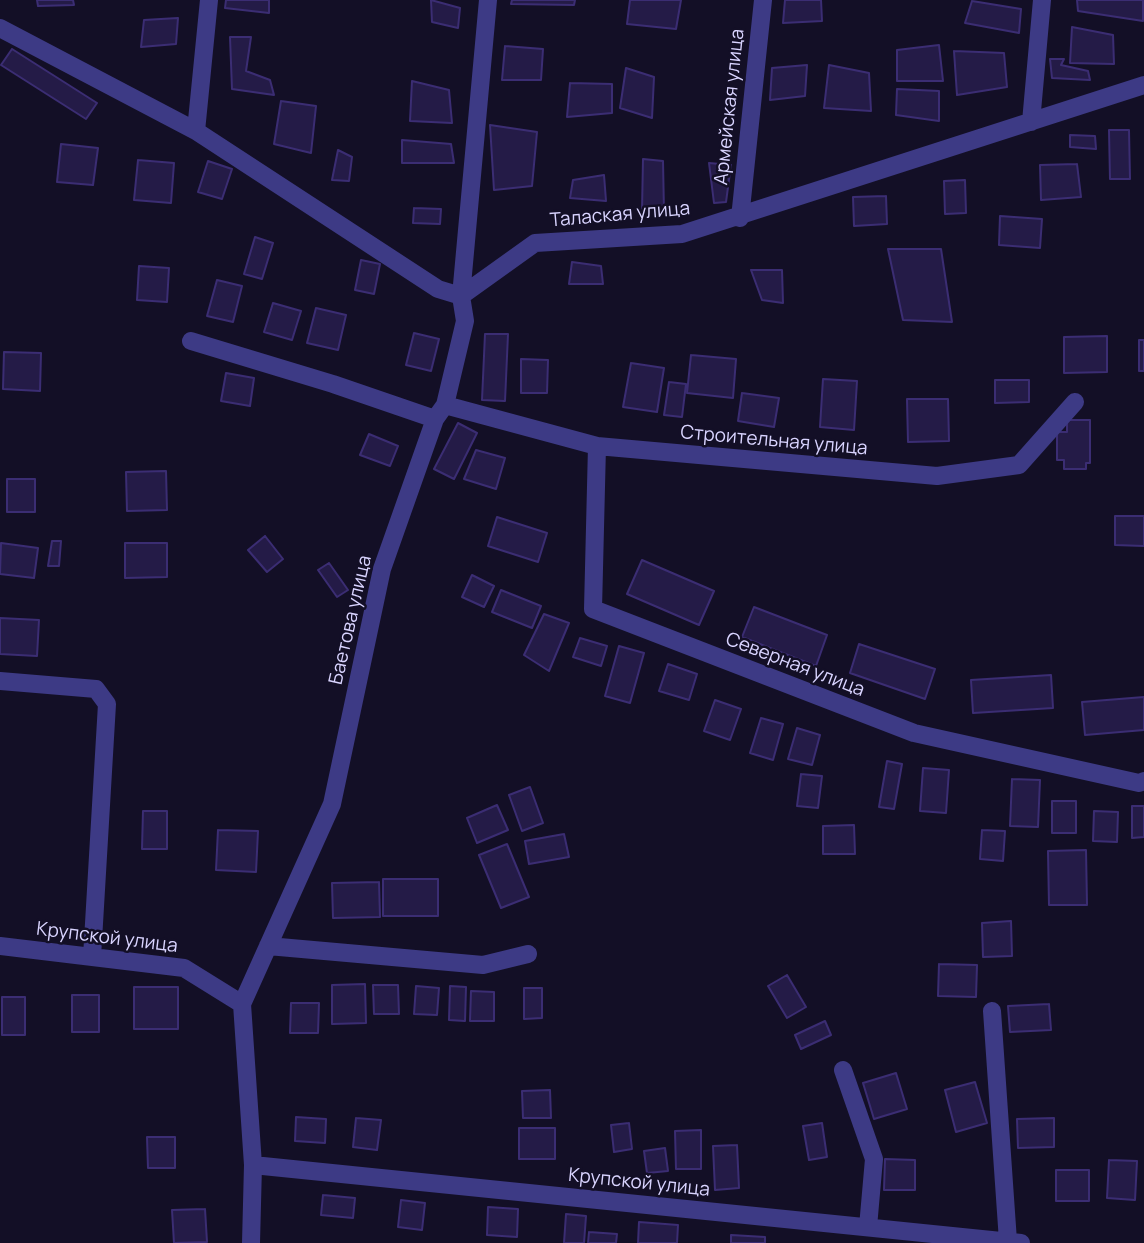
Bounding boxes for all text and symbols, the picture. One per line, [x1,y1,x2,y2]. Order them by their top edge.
street label: Армейская улица [710,28,750,186]
street label: Талаская улица [549,198,691,232]
street label: Строительная улица [679,421,869,461]
street label: Баетова улица [325,553,377,687]
street label: Северная улица [722,628,868,702]
street label: Крупской улица [35,918,179,958]
street label: Крупской улица [567,1164,711,1202]

